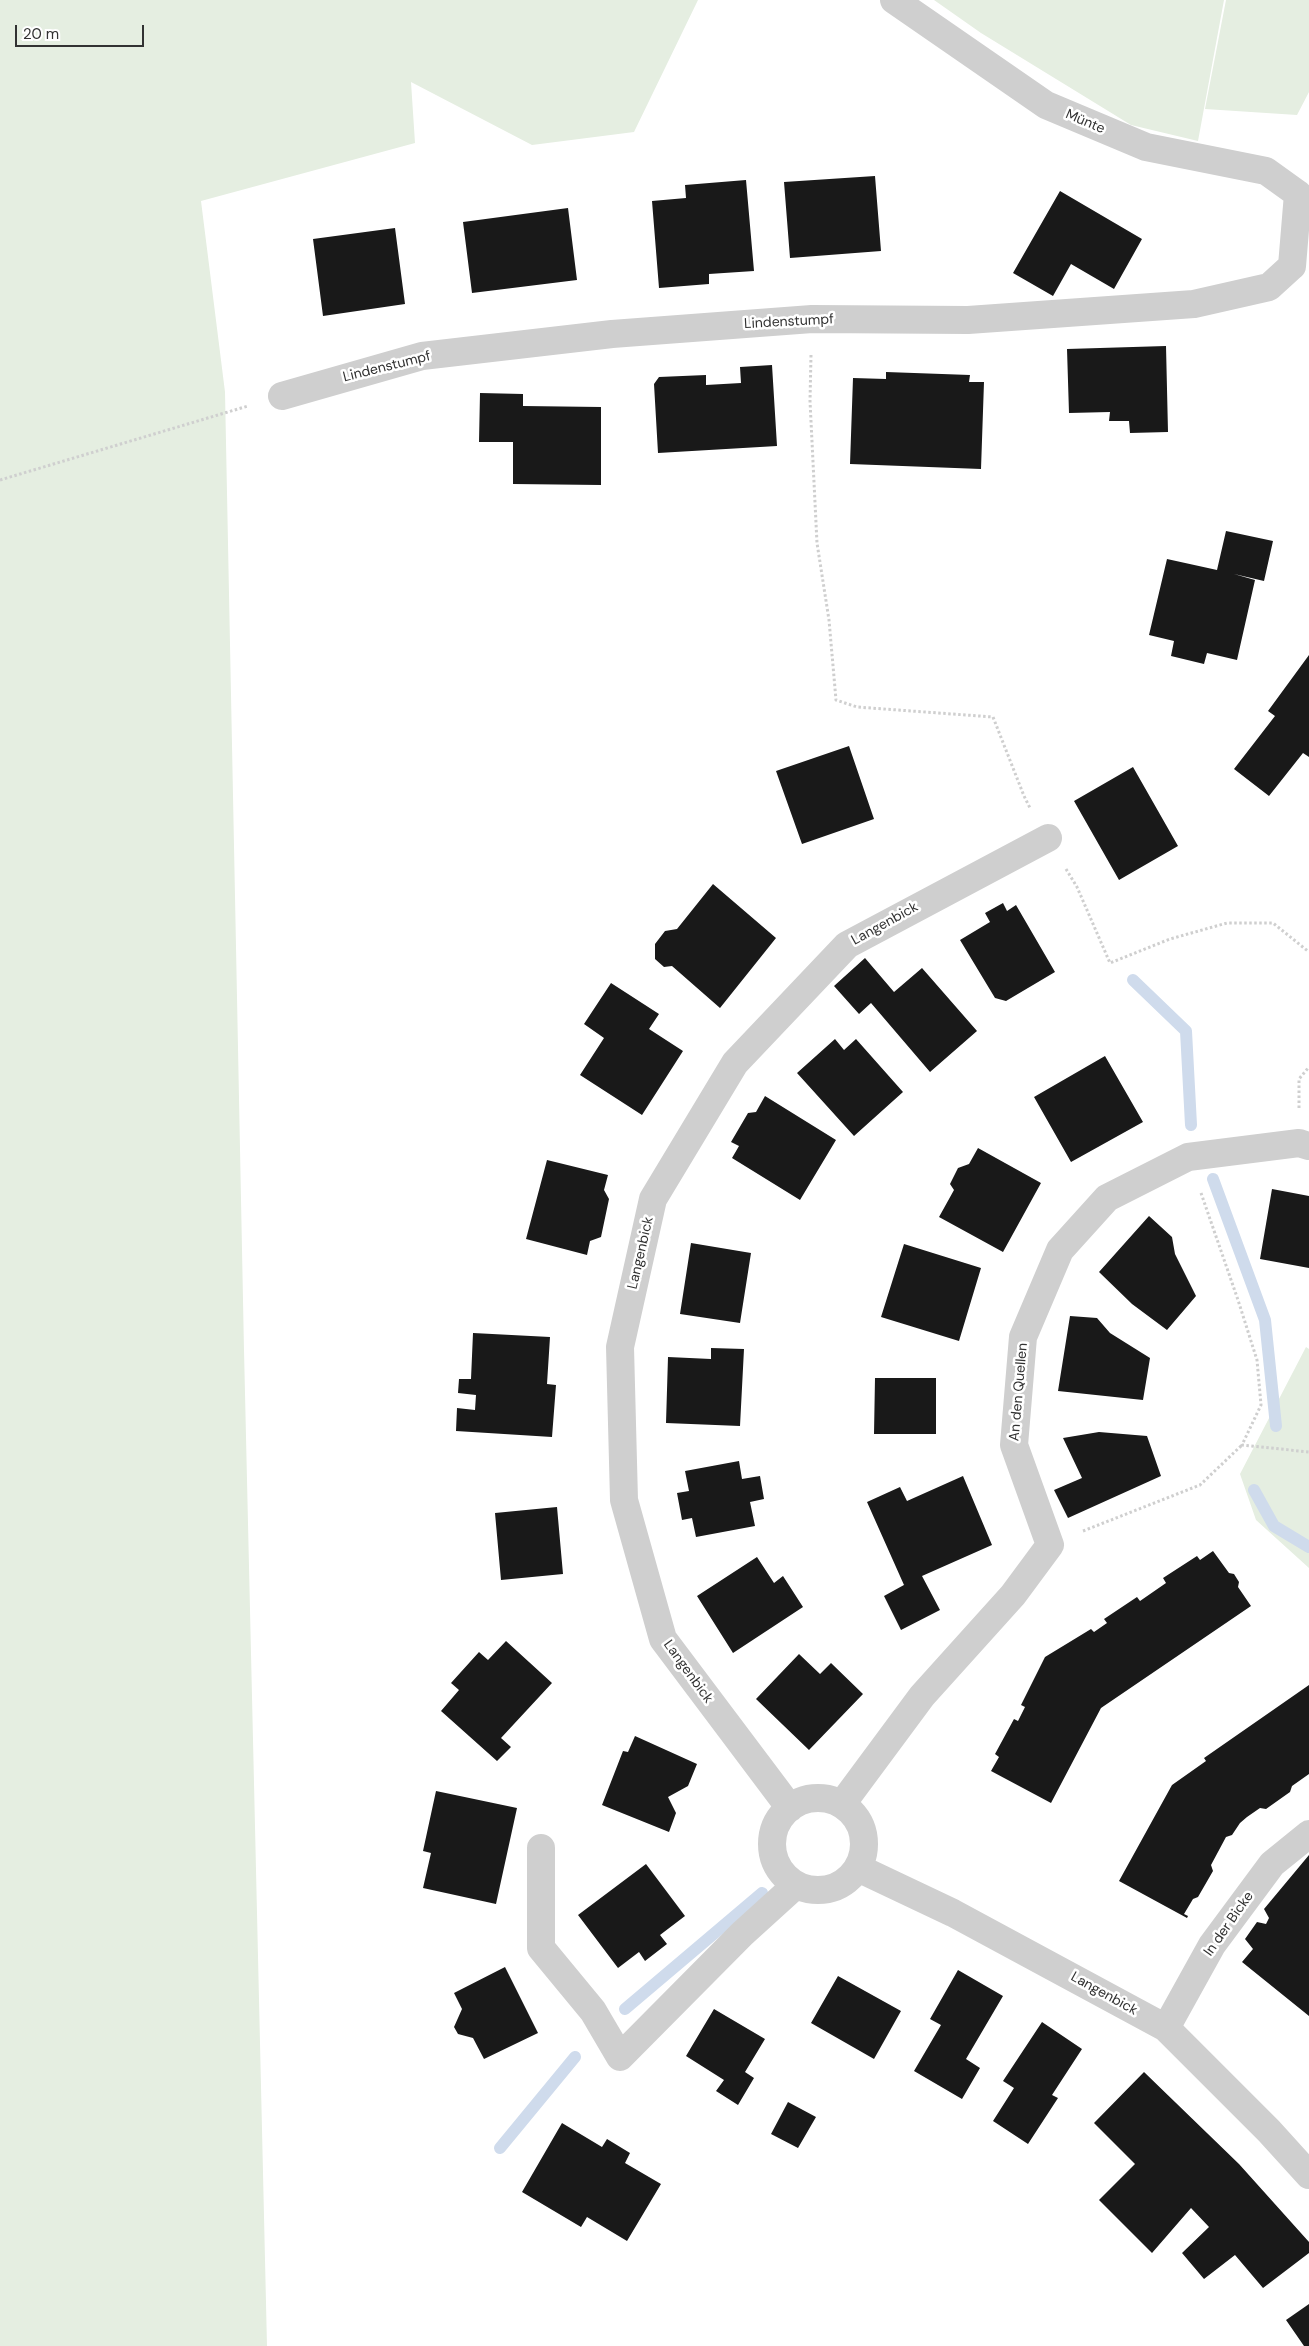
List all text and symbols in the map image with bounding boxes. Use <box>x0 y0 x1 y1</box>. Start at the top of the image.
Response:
scale bar <box>18 15 146 47</box>
text: 20 m <box>23 24 59 44</box>
street label: Münte <box>1063 106 1107 138</box>
street label: Lindenstumpf <box>744 311 834 333</box>
street label: Lindenstumpf <box>341 348 433 386</box>
street label: Langenbick <box>849 899 921 949</box>
street label: Langenbick <box>625 1215 657 1291</box>
street label: An den Quellen <box>1006 1342 1032 1442</box>
street label: Langenbick <box>660 1637 716 1707</box>
street label: In der Bicke <box>1201 1888 1257 1960</box>
street label: Langenbick <box>1068 1969 1140 2019</box>

